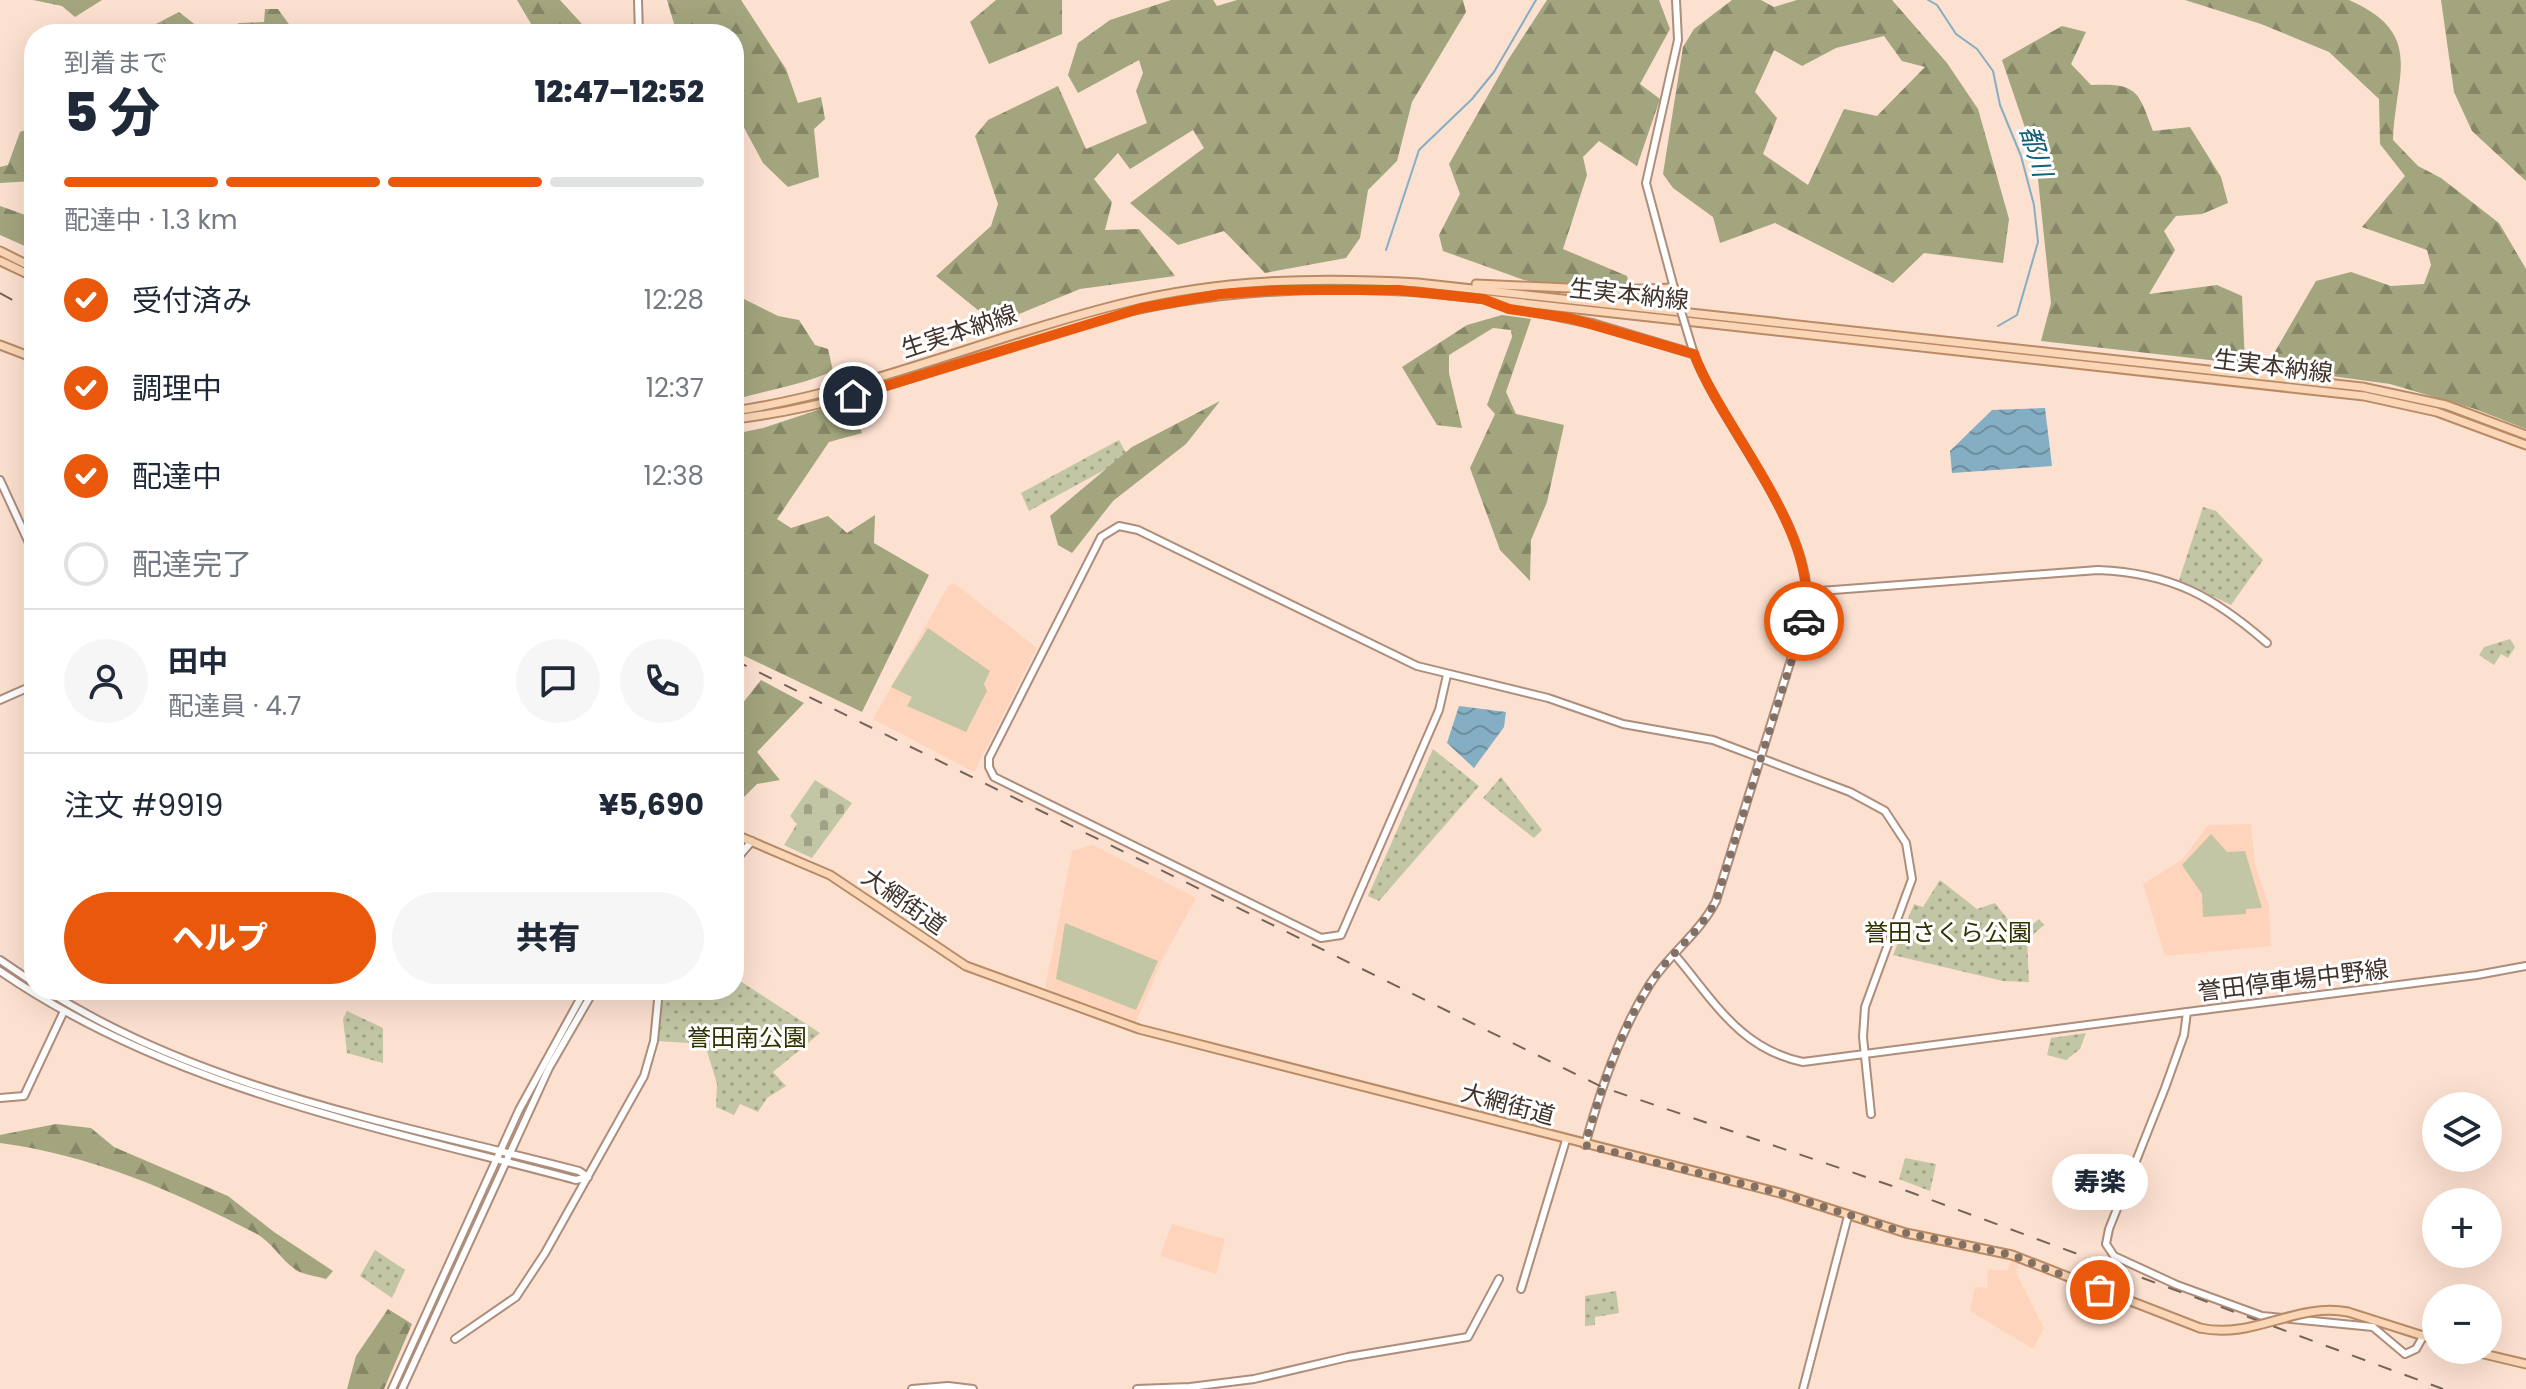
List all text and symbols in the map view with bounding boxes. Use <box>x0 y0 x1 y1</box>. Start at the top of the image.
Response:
text: 到着まで <box>64 45 168 81</box>
text: 12:47–12:52 <box>535 70 704 113</box>
text: 5 分 <box>64 76 160 149</box>
water label: 都川 <box>2011 121 2062 184</box>
text: 配達中 · 1.3 km <box>64 202 238 238</box>
street label: 生実本納線 <box>1568 271 1690 317</box>
icon: check <box>64 278 108 322</box>
text: 受付済み <box>132 279 252 322</box>
text: 12:28 <box>644 282 704 318</box>
street label: 生実本納線 <box>897 297 1021 365</box>
street label: 生実本納線 <box>2211 342 2335 390</box>
pin <box>819 362 887 430</box>
icon: check <box>64 366 108 410</box>
text: 調理中 <box>132 367 222 410</box>
text: 12:37 <box>646 370 704 406</box>
icon: home <box>831 374 875 418</box>
icon: check <box>64 454 108 498</box>
text: 配達中 <box>132 455 222 498</box>
text: 12:38 <box>643 458 704 494</box>
text: 配達完了 <box>132 543 252 586</box>
courier <box>1764 581 1844 661</box>
icon: car <box>1782 599 1826 643</box>
button: person <box>64 639 148 723</box>
button: chat <box>516 639 600 723</box>
button: phone <box>620 639 704 723</box>
text: 田中 <box>168 640 228 683</box>
text: 配達員 · 4.7 <box>168 688 301 724</box>
text: ¥5,690 <box>599 783 704 826</box>
text: 注文 #9919 <box>64 784 224 827</box>
street label: 大網街道 <box>855 860 953 942</box>
button: ヘルプ <box>64 892 376 984</box>
button: 共有 <box>392 892 704 984</box>
park label: 誉田さくら公園 <box>1864 916 2032 949</box>
street label: 誉田停車場中野線 <box>2196 952 2390 1008</box>
park label: 誉田南公園 <box>687 1021 807 1054</box>
street label: 大網街道 <box>1457 1076 1559 1132</box>
map controls <box>2422 1092 2502 1364</box>
button: layers <box>2422 1092 2502 1172</box>
callout: 寿楽 <box>2052 1154 2148 1210</box>
text: 寿楽 <box>2074 1164 2126 1200</box>
button: + <box>2422 1188 2502 1268</box>
pin <box>2066 1256 2134 1324</box>
icon: bag <box>2078 1268 2122 1312</box>
button: − <box>2422 1284 2502 1364</box>

